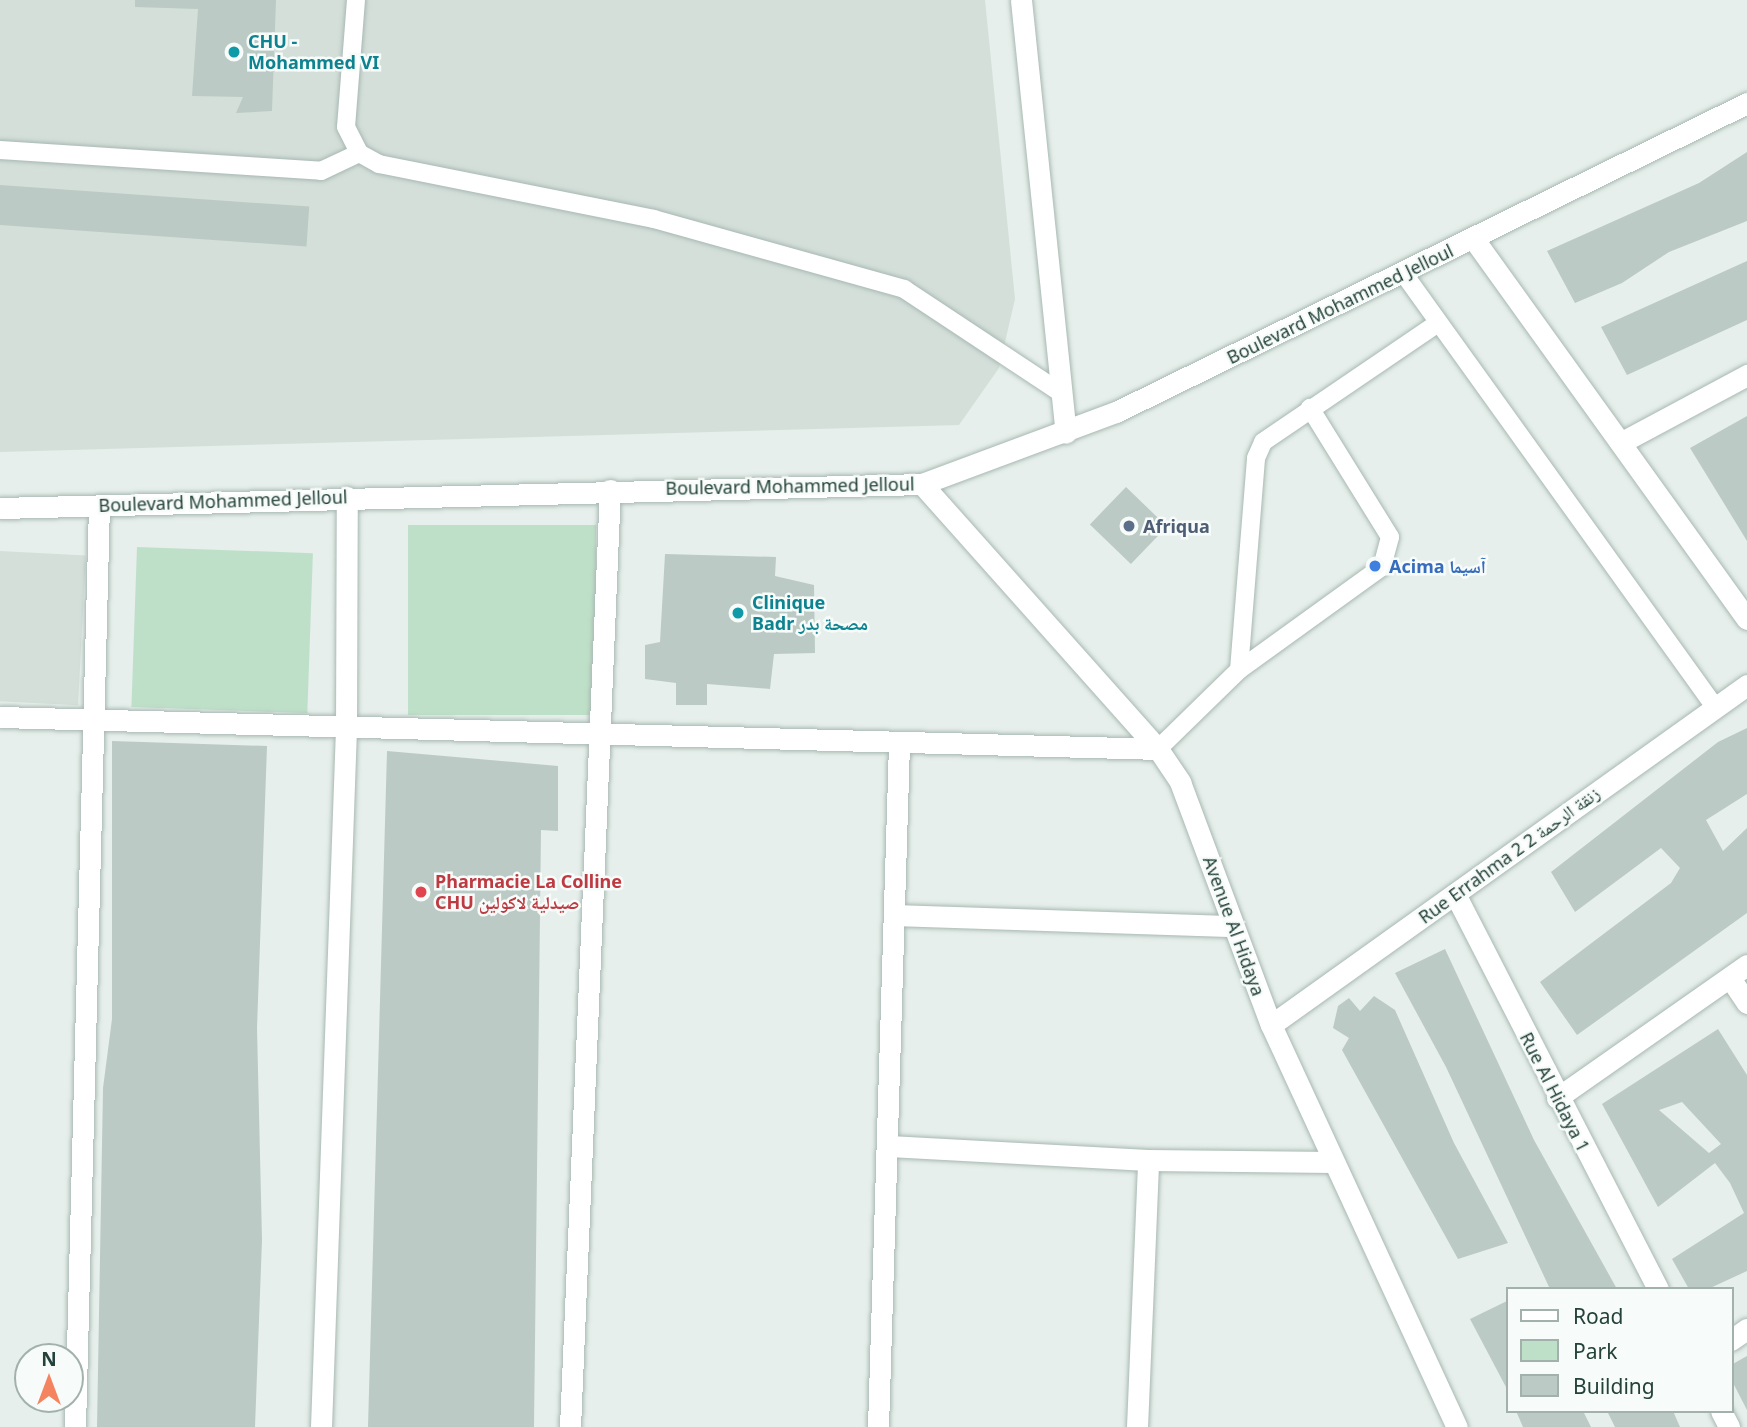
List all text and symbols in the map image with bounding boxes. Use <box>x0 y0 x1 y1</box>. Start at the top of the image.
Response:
place label: CHU - Mohammed VI <box>248 31 379 74</box>
marker: CHU - Mohammed VI <box>226 44 242 60</box>
street label: Boulevard Mohammed Jelloul <box>1223 240 1457 368</box>
street label: Boulevard Mohammed Jelloul <box>665 473 915 499</box>
street label: Boulevard Mohammed Jelloul <box>98 486 348 516</box>
place label: Afriqua <box>1143 515 1210 537</box>
marker: Afriqua <box>1121 518 1137 534</box>
place label: Acima آسيما <box>1389 555 1486 577</box>
marker: Acima آسيما <box>1367 558 1383 574</box>
place label: Clinique Badr مصحة بدر <box>752 592 868 634</box>
marker: Clinique Badr مصحة بدر <box>730 605 746 621</box>
street label: Rue Errahma 2 2 زنقة الرحمة <box>1414 782 1604 928</box>
street label: Avenue Al Hidaya <box>1199 853 1269 999</box>
place label: Pharmacie La Colline CHU صيدلية لاكولين <box>435 871 622 914</box>
marker: Pharmacie La Colline CHU صيدلية لاكولين <box>413 884 429 900</box>
street label: Rue Al Hidaya 1 <box>1516 1029 1594 1155</box>
legend <box>1506 1287 1733 1413</box>
text: Road <box>1573 1302 1623 1330</box>
text: Park <box>1573 1337 1617 1365</box>
north arrow <box>14 1343 84 1413</box>
text: N <box>41 1346 57 1372</box>
text: Building <box>1573 1372 1655 1400</box>

